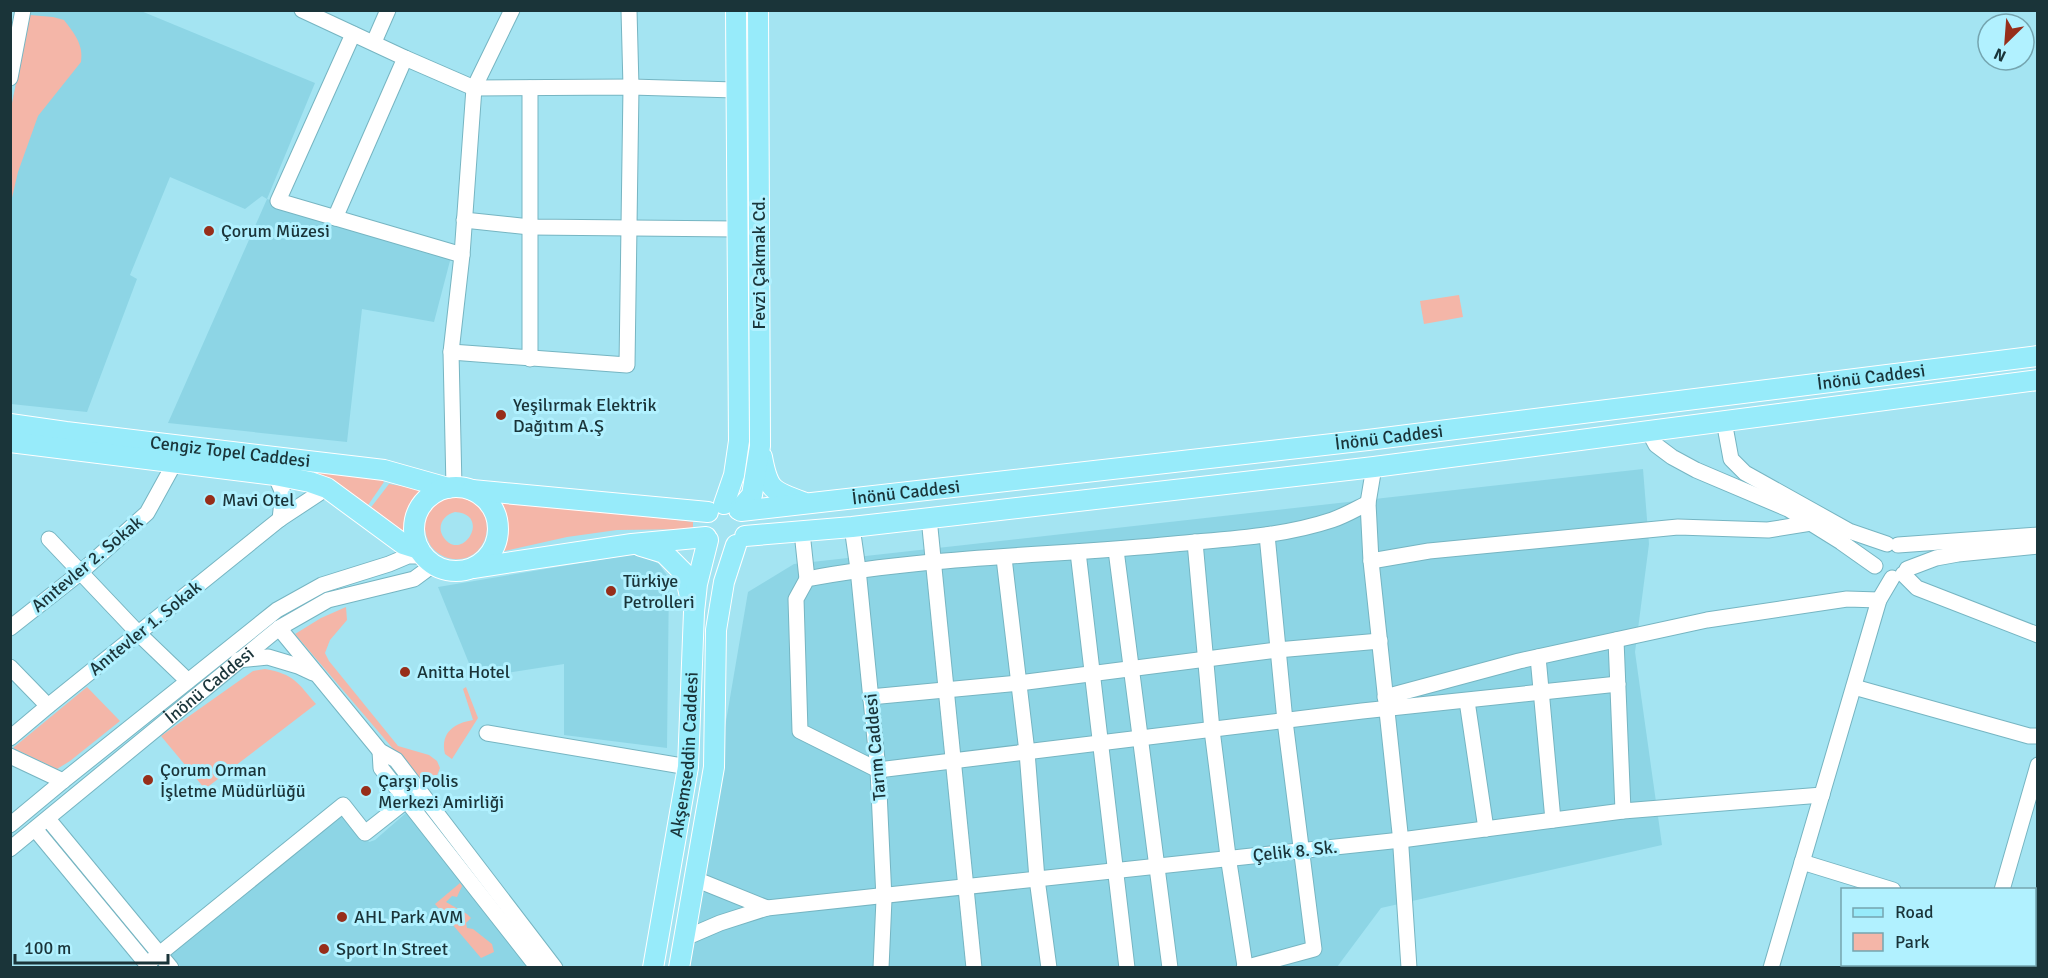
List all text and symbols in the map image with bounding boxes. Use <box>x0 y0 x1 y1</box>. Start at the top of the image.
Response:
north arrow <box>1976 12 2036 72</box>
text: N <box>1991 43 2009 66</box>
street label: Fevzi Çakmak Cd. <box>748 196 770 330</box>
place label: Çorum Müzesi <box>221 220 330 242</box>
marker: Çorum Müzesi <box>202 224 216 238</box>
street label: İnönü Caddesi <box>1816 359 1926 395</box>
place label: Yeşilırmak Elektrik Dağıtım A.Ş <box>513 394 656 437</box>
marker: Yeşilırmak Elektrik Dağıtım A.Ş <box>494 408 508 422</box>
street label: İnönü Caddesi <box>1334 420 1444 455</box>
street label: Cengiz Topel Caddesi <box>149 431 312 472</box>
street label: İnönü Caddesi <box>851 475 961 509</box>
place label: Mavi Otel <box>222 489 294 511</box>
marker: Mavi Otel <box>203 493 217 507</box>
street label: Anıtevler 2. Sokak <box>27 511 147 617</box>
place label: Türkiye Petrolleri <box>623 570 695 613</box>
street label: Anıtevler 1. Sokak <box>84 576 206 680</box>
marker: Türkiye Petrolleri <box>604 584 618 598</box>
street label: İnönü Caddesi <box>160 642 258 728</box>
place label: Anitta Hotel <box>417 661 510 683</box>
marker: Anitta Hotel <box>398 665 412 679</box>
street label: Akşemseddin Caddesi <box>665 671 703 839</box>
street label: Tarım Caddesi <box>859 693 891 801</box>
place label: Çorum Orman İşletme Müdürlüğü <box>160 759 306 802</box>
place label: Çarşı Polis Merkezi Amirliği <box>378 770 504 813</box>
marker: Çorum Orman İşletme Müdürlüğü <box>141 773 155 787</box>
marker: Çarşı Polis Merkezi Amirliği <box>359 784 373 798</box>
street label: Çelik 8. Sk. <box>1252 836 1338 866</box>
legend <box>1841 888 2036 966</box>
text: Road <box>1895 901 1934 923</box>
place label: AHL Park AVM <box>354 906 463 928</box>
marker: AHL Park AVM <box>335 910 349 924</box>
scale bar <box>15 927 168 965</box>
text: Park <box>1895 931 1930 953</box>
text: 100 m <box>24 937 71 959</box>
place label: Sport In Street <box>336 938 448 960</box>
marker: Sport In Street <box>317 942 331 956</box>

